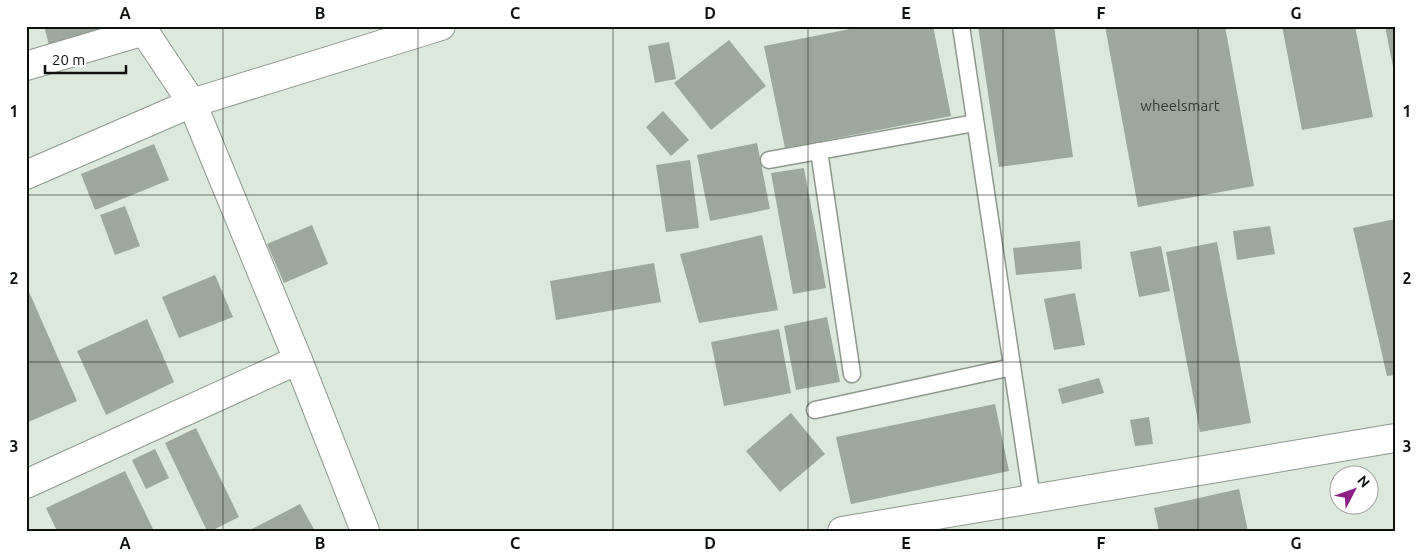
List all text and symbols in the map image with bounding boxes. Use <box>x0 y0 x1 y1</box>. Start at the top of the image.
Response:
text: A <box>119 4 131 22</box>
text: B <box>315 4 325 22</box>
text: C <box>510 4 520 22</box>
text: D <box>704 4 716 22</box>
text: E <box>901 4 911 22</box>
text: F <box>1097 4 1106 22</box>
text: G <box>1290 4 1302 22</box>
scale bar <box>45 42 126 74</box>
text: 20 m <box>52 51 85 68</box>
house number: wheelsmart <box>1140 97 1220 114</box>
text: 1 <box>9 102 19 120</box>
text: 1 <box>1402 102 1412 120</box>
text: 2 <box>9 269 19 287</box>
text: 2 <box>1402 269 1412 287</box>
text: 3 <box>9 437 19 455</box>
text: 3 <box>1402 437 1412 455</box>
north arrow <box>1328 464 1378 514</box>
text: N <box>1354 472 1373 491</box>
text: A <box>119 534 131 552</box>
text: B <box>315 534 325 552</box>
text: C <box>510 534 520 552</box>
text: D <box>704 534 716 552</box>
text: E <box>901 534 911 552</box>
text: F <box>1097 534 1106 552</box>
text: G <box>1290 534 1302 552</box>

